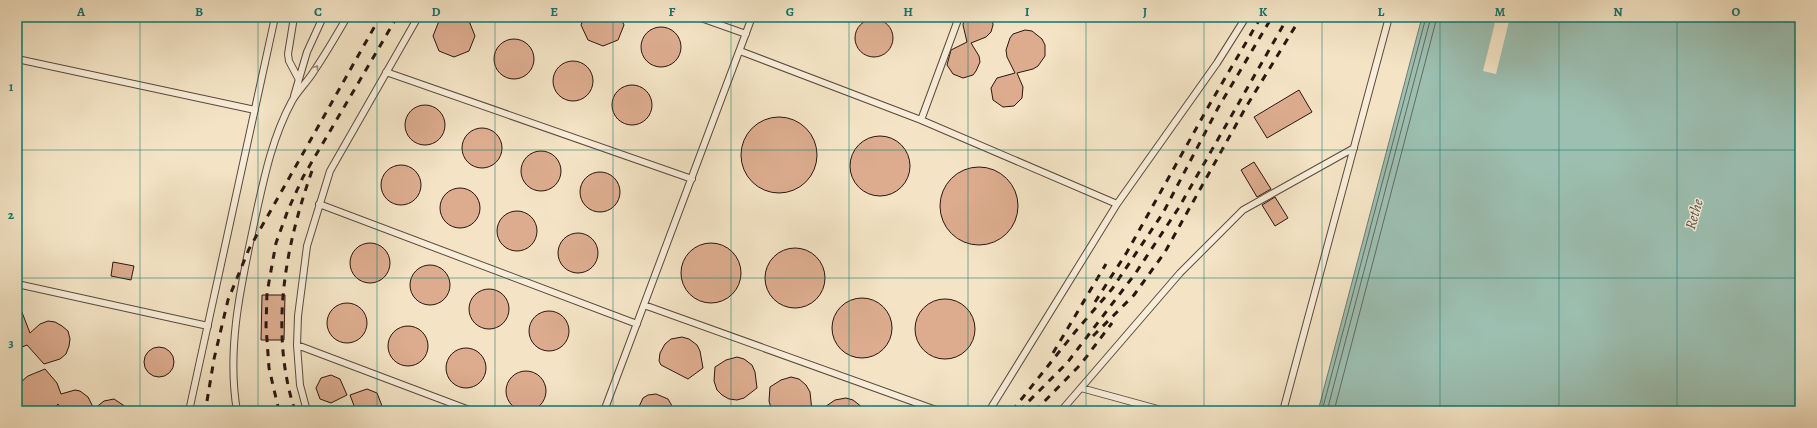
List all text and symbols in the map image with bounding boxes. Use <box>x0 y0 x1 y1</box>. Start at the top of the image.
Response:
text: A <box>76 3 86 20</box>
text: B <box>195 3 203 20</box>
text: C <box>314 3 322 20</box>
text: D <box>431 3 441 20</box>
text: E <box>550 3 558 20</box>
text: F <box>669 3 676 20</box>
text: G <box>786 3 794 20</box>
text: H <box>903 3 913 20</box>
text: I <box>1025 3 1030 20</box>
text: J <box>1143 3 1147 20</box>
text: K <box>1259 3 1268 20</box>
text: L <box>1378 3 1385 20</box>
text: M <box>1495 3 1506 20</box>
text: N <box>1613 3 1623 20</box>
text: O <box>1732 3 1741 20</box>
one-way arrow <box>311 66 318 73</box>
text: 1 <box>9 78 14 95</box>
water label: Rethe <box>1680 196 1708 232</box>
text: 2 <box>8 206 15 223</box>
text: 3 <box>8 334 14 351</box>

